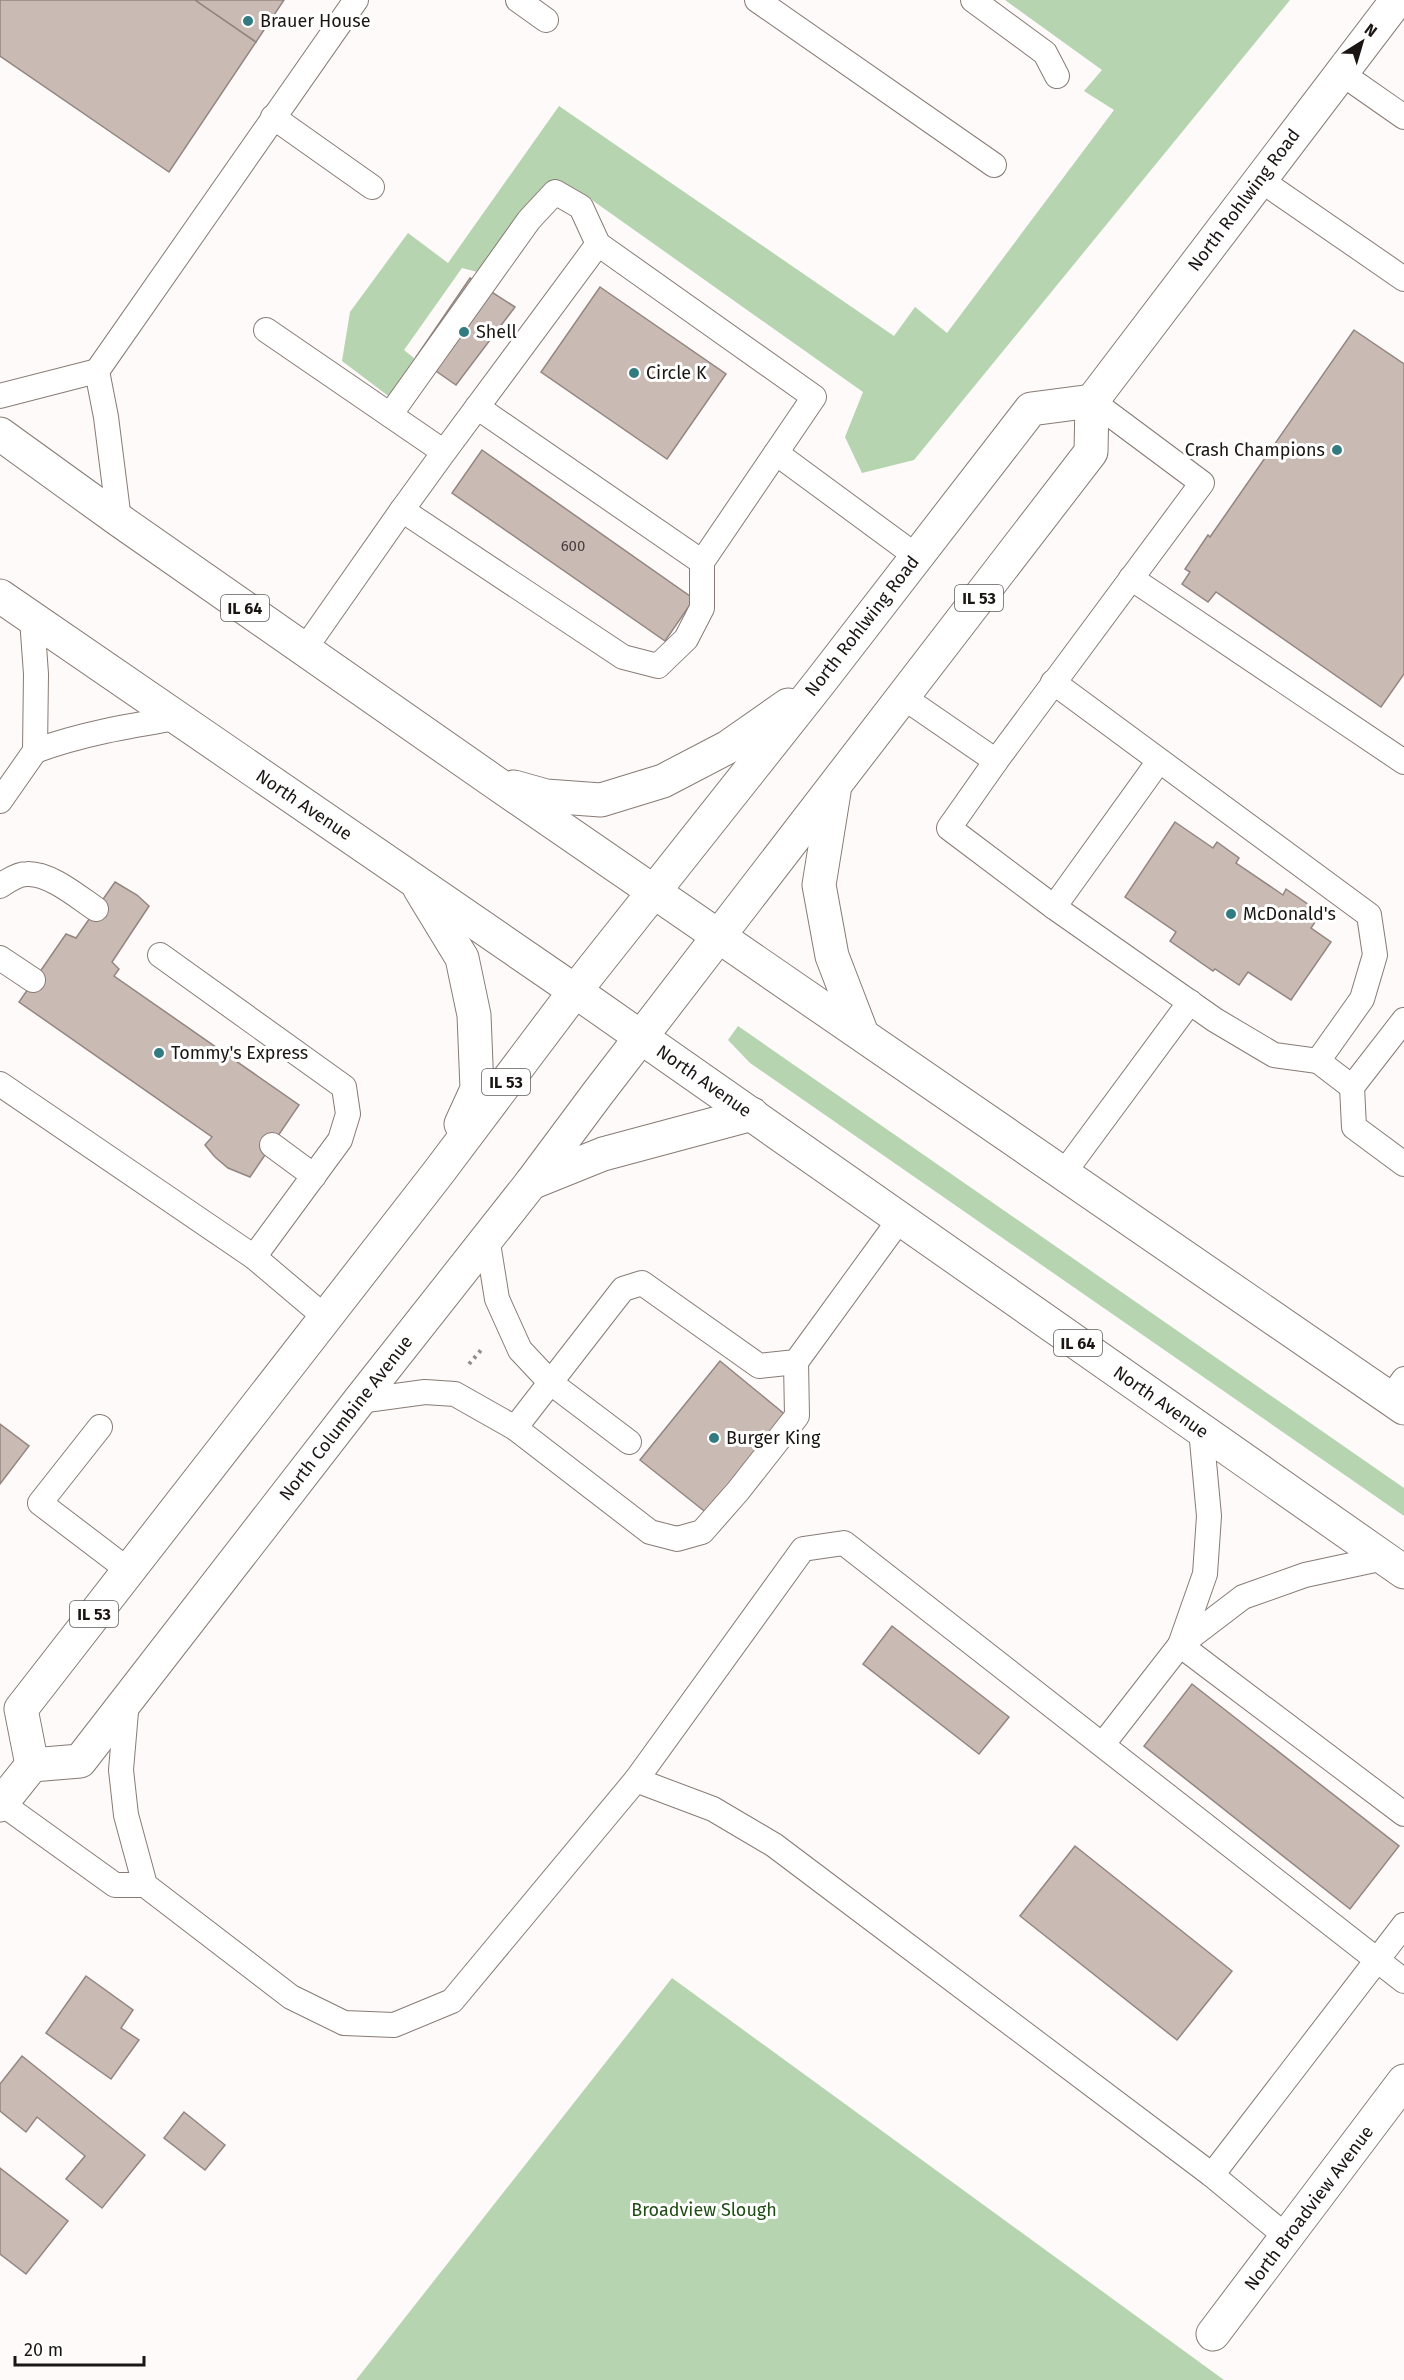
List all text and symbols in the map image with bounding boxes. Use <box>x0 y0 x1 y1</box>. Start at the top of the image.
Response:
place label: Brauer House <box>260 10 371 32</box>
north arrow <box>1332 12 1392 72</box>
marker: Brauer House <box>241 14 255 28</box>
text: N <box>1361 20 1381 41</box>
street label: North Rohlwing Road <box>1183 124 1305 276</box>
place label: Shell <box>476 321 517 343</box>
marker: Shell <box>457 325 471 339</box>
place label: Circle K <box>646 362 707 384</box>
marker: Circle K <box>627 366 641 380</box>
place label: Crash Champions <box>1185 439 1325 461</box>
marker: Crash Champions <box>1330 443 1344 457</box>
house number: 600 <box>561 537 585 555</box>
street label: North Rohlwing Road <box>800 551 924 701</box>
road number: IL 53 <box>955 585 1003 611</box>
road number: IL 64 <box>221 595 269 621</box>
street label: North Avenue <box>252 765 356 845</box>
place label: McDonald's <box>1243 903 1336 925</box>
marker: McDonald's <box>1224 907 1238 921</box>
street label: North Avenue <box>652 1040 756 1122</box>
place label: Tommy's Express <box>171 1042 308 1064</box>
marker: Tommy's Express <box>152 1046 166 1060</box>
road number: IL 53 <box>482 1069 530 1095</box>
road number: IL 64 <box>1054 1330 1102 1356</box>
street label: North Columbine Avenue <box>275 1331 417 1505</box>
street label: North Avenue <box>1109 1361 1213 1443</box>
place label: Burger King <box>726 1427 821 1449</box>
marker: Burger King <box>707 1431 721 1445</box>
road number: IL 53 <box>70 1601 118 1627</box>
street label: North Broadview Avenue <box>1240 2121 1378 2295</box>
park label: Broadview Slough <box>631 2199 777 2221</box>
scale bar <box>15 2329 144 2367</box>
text: 20 m <box>24 2339 63 2361</box>

